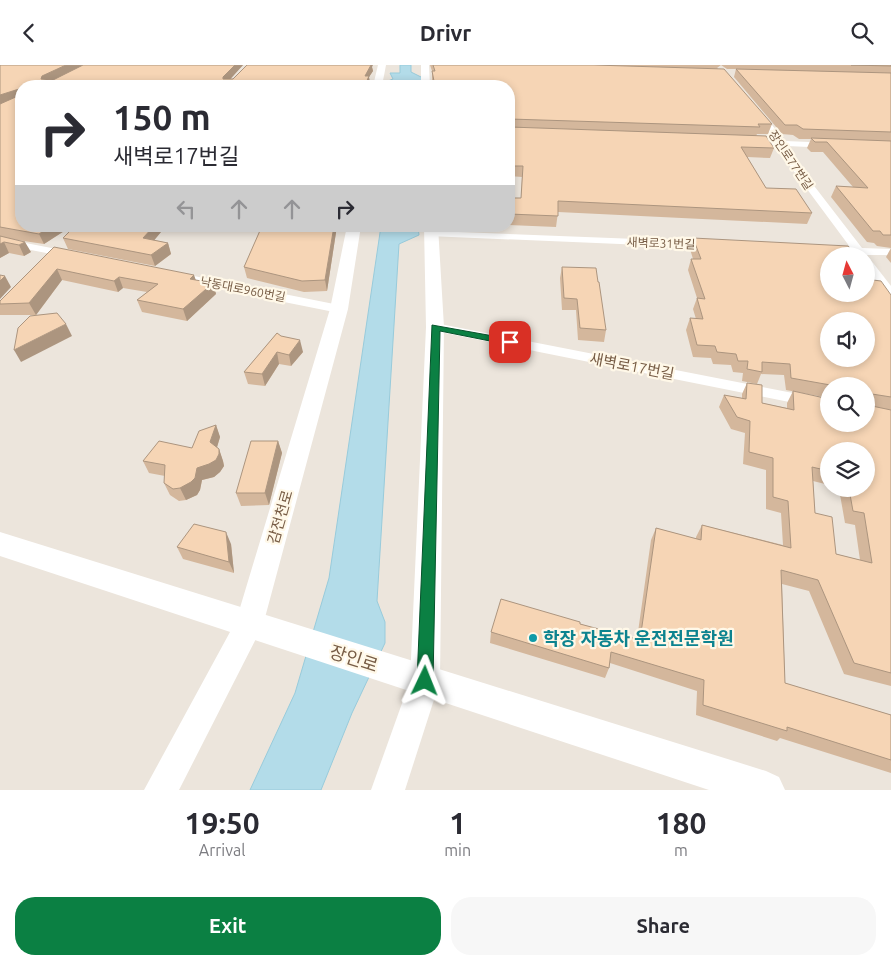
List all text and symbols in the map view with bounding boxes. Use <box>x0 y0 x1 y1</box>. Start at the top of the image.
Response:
icon: back <box>15 19 43 47</box>
icon: search <box>848 19 876 47</box>
text: Drivr <box>420 20 471 45</box>
text: 150 m <box>113 97 211 137</box>
icon: right <box>30 100 95 165</box>
street label: 장인로77번길 <box>766 128 816 192</box>
text: 새벽로17번길 <box>113 143 239 168</box>
icon: left <box>172 195 200 223</box>
icon: ahead <box>225 195 253 223</box>
icon: ahead <box>278 195 306 223</box>
icon: right <box>331 195 359 223</box>
street label: 새벽로31번길 <box>626 235 696 251</box>
north arrow <box>820 247 875 303</box>
map controls <box>820 247 875 497</box>
street label: 낙동대로960번길 <box>199 274 287 304</box>
button: sound <box>820 312 875 367</box>
pin <box>489 321 531 363</box>
icon: arrive <box>496 328 524 356</box>
street label: 새벽로17번길 <box>588 349 676 383</box>
button: search <box>820 377 875 432</box>
button: layers <box>820 442 875 497</box>
street label: 감전천로 <box>264 488 296 546</box>
place label: 학장 자동차 운전전문학원 <box>543 628 734 648</box>
marker: 학장 자동차 운전전문학원 <box>527 632 539 644</box>
street label: 장인로 <box>327 641 381 675</box>
position arrow <box>398 654 450 706</box>
text: 19:50 <box>185 806 260 840</box>
text: 1 <box>449 806 466 840</box>
text: 180 <box>656 806 706 840</box>
text: Arrival <box>199 841 245 859</box>
text: min <box>444 841 471 859</box>
text: m <box>674 841 688 859</box>
button: Exit <box>15 897 441 955</box>
button: Share <box>451 897 876 955</box>

